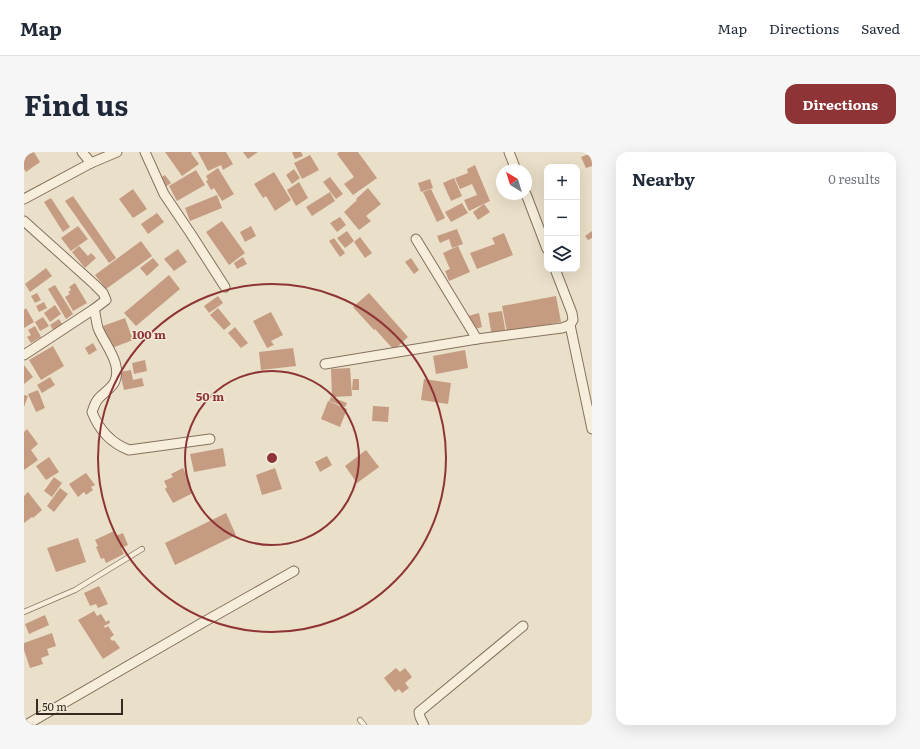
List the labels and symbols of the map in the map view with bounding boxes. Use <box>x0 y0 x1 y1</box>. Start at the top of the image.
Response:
north arrow <box>496 164 532 200</box>
text: 100 m <box>132 325 166 343</box>
text: 50 m <box>196 387 224 405</box>
centre of rings <box>265 451 279 465</box>
scale bar <box>36 697 123 716</box>

